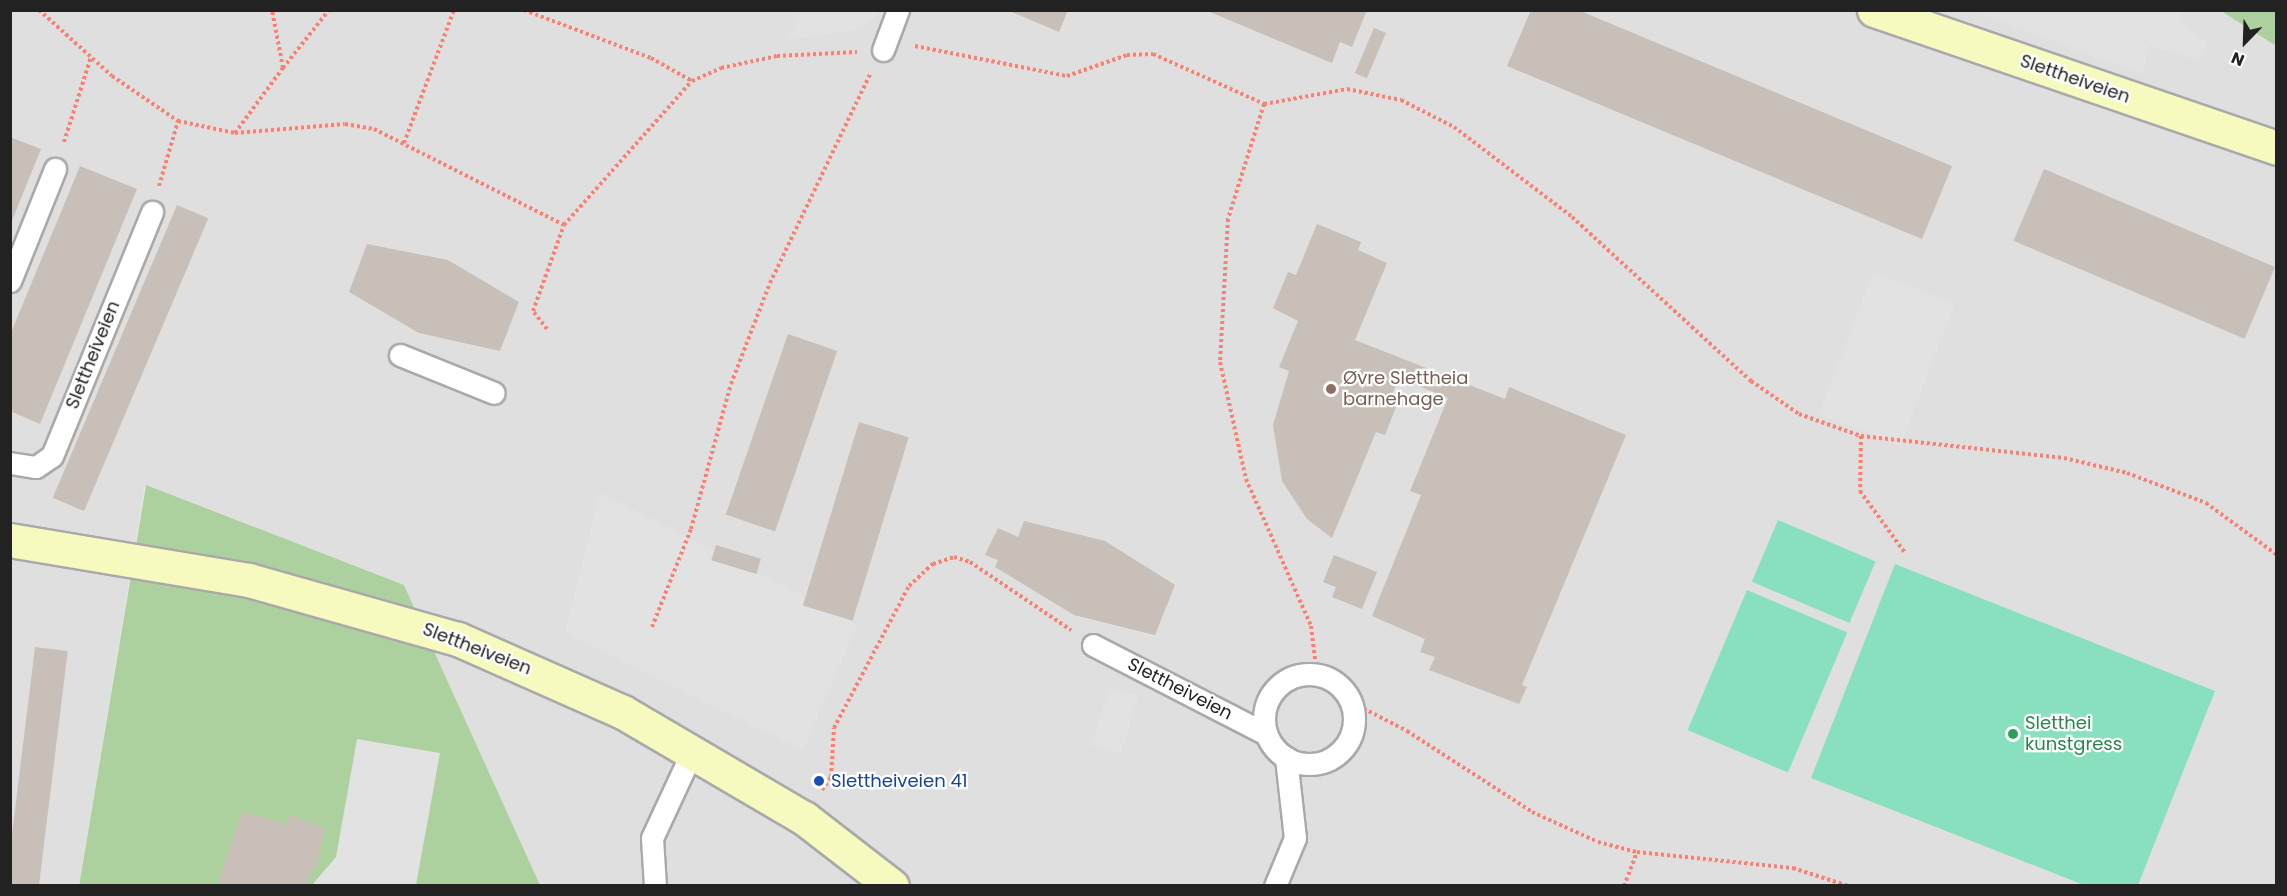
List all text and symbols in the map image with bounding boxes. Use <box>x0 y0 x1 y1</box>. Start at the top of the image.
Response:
north arrow <box>2215 12 2275 72</box>
text: N <box>2228 46 2248 72</box>
street label: Slettheiveien <box>2017 50 2133 108</box>
street label: Slettheiveien <box>61 298 125 412</box>
place label: Øvre Slettheia barnehage <box>1343 368 1468 410</box>
marker: Øvre Slettheia barnehage <box>1324 382 1338 396</box>
street label: Slettheiveien <box>420 618 534 680</box>
street label: Slettheiveien <box>1124 653 1236 725</box>
place label: Sletthei kunstgress <box>2025 713 2122 756</box>
marker: Sletthei kunstgress <box>2006 727 2020 741</box>
place label: Slettheiveien 41 <box>831 770 968 792</box>
marker: Slettheiveien 41 <box>812 774 826 788</box>

